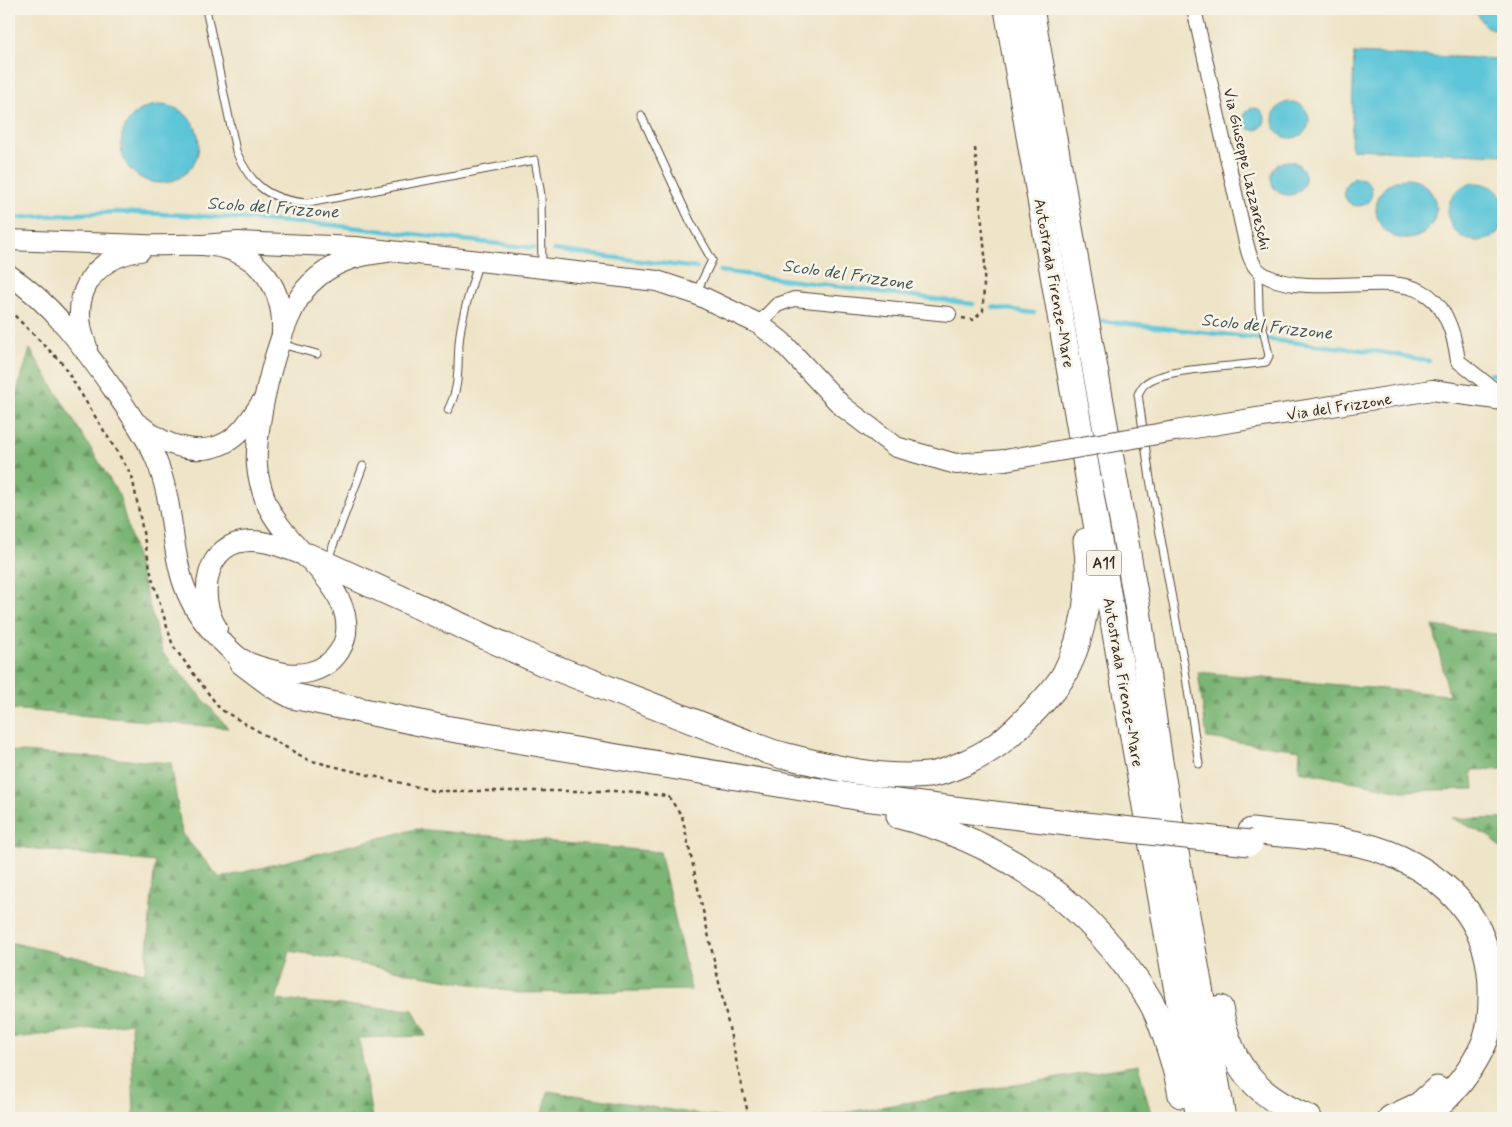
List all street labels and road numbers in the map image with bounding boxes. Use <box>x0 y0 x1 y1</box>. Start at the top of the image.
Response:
street label: Via Giuseppe Lazzareschi <box>1218 86 1276 253</box>
street label: Autostrada Firenze-Mare <box>1028 197 1079 370</box>
street label: Via del Frizzone <box>1285 389 1394 426</box>
road number: A11 <box>1086 550 1122 576</box>
street label: Autostrada Firenze-Mare <box>1097 596 1148 769</box>

